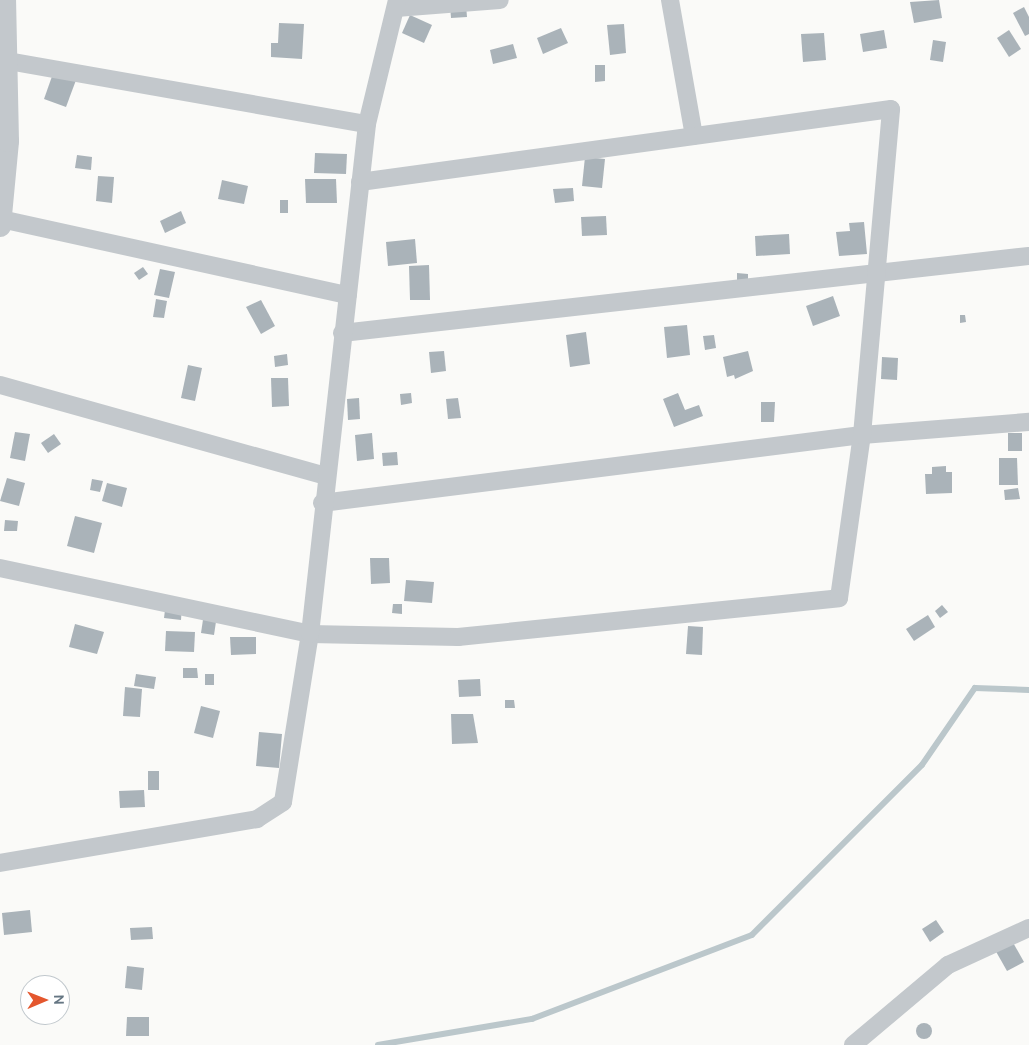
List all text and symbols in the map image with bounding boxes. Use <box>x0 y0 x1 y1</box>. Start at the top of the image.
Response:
north arrow <box>20 975 70 1025</box>
text: N <box>51 994 67 1005</box>

